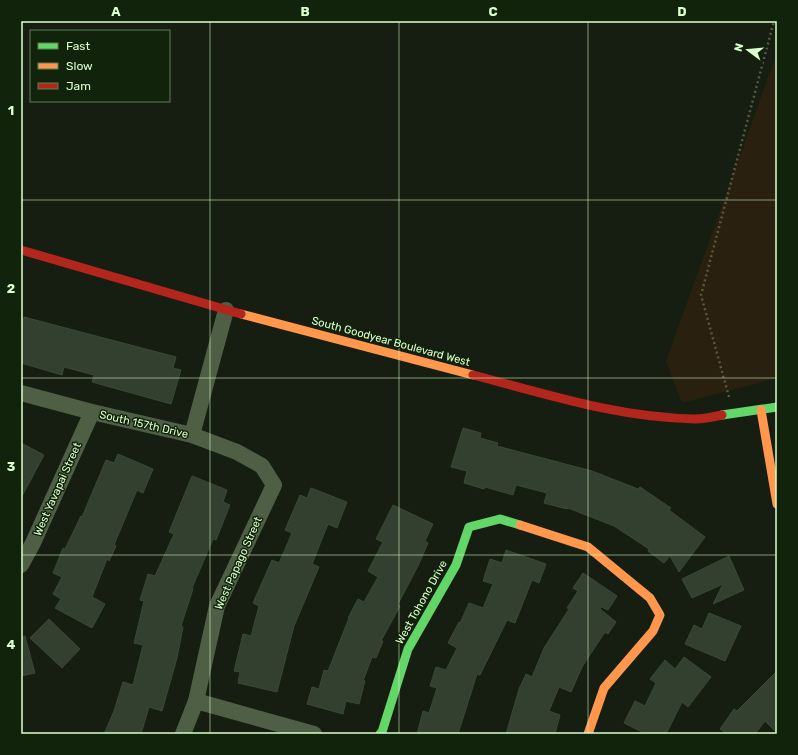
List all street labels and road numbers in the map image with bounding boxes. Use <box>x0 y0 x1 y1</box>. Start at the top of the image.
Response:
street label: South Goodyear Boulevard West <box>310 314 472 369</box>
street label: South 157th Drive <box>98 408 189 441</box>
street label: West Yavapai Street <box>31 440 84 538</box>
street label: West Papago Street <box>212 514 265 612</box>
street label: West Tohono Drive <box>393 558 450 646</box>

